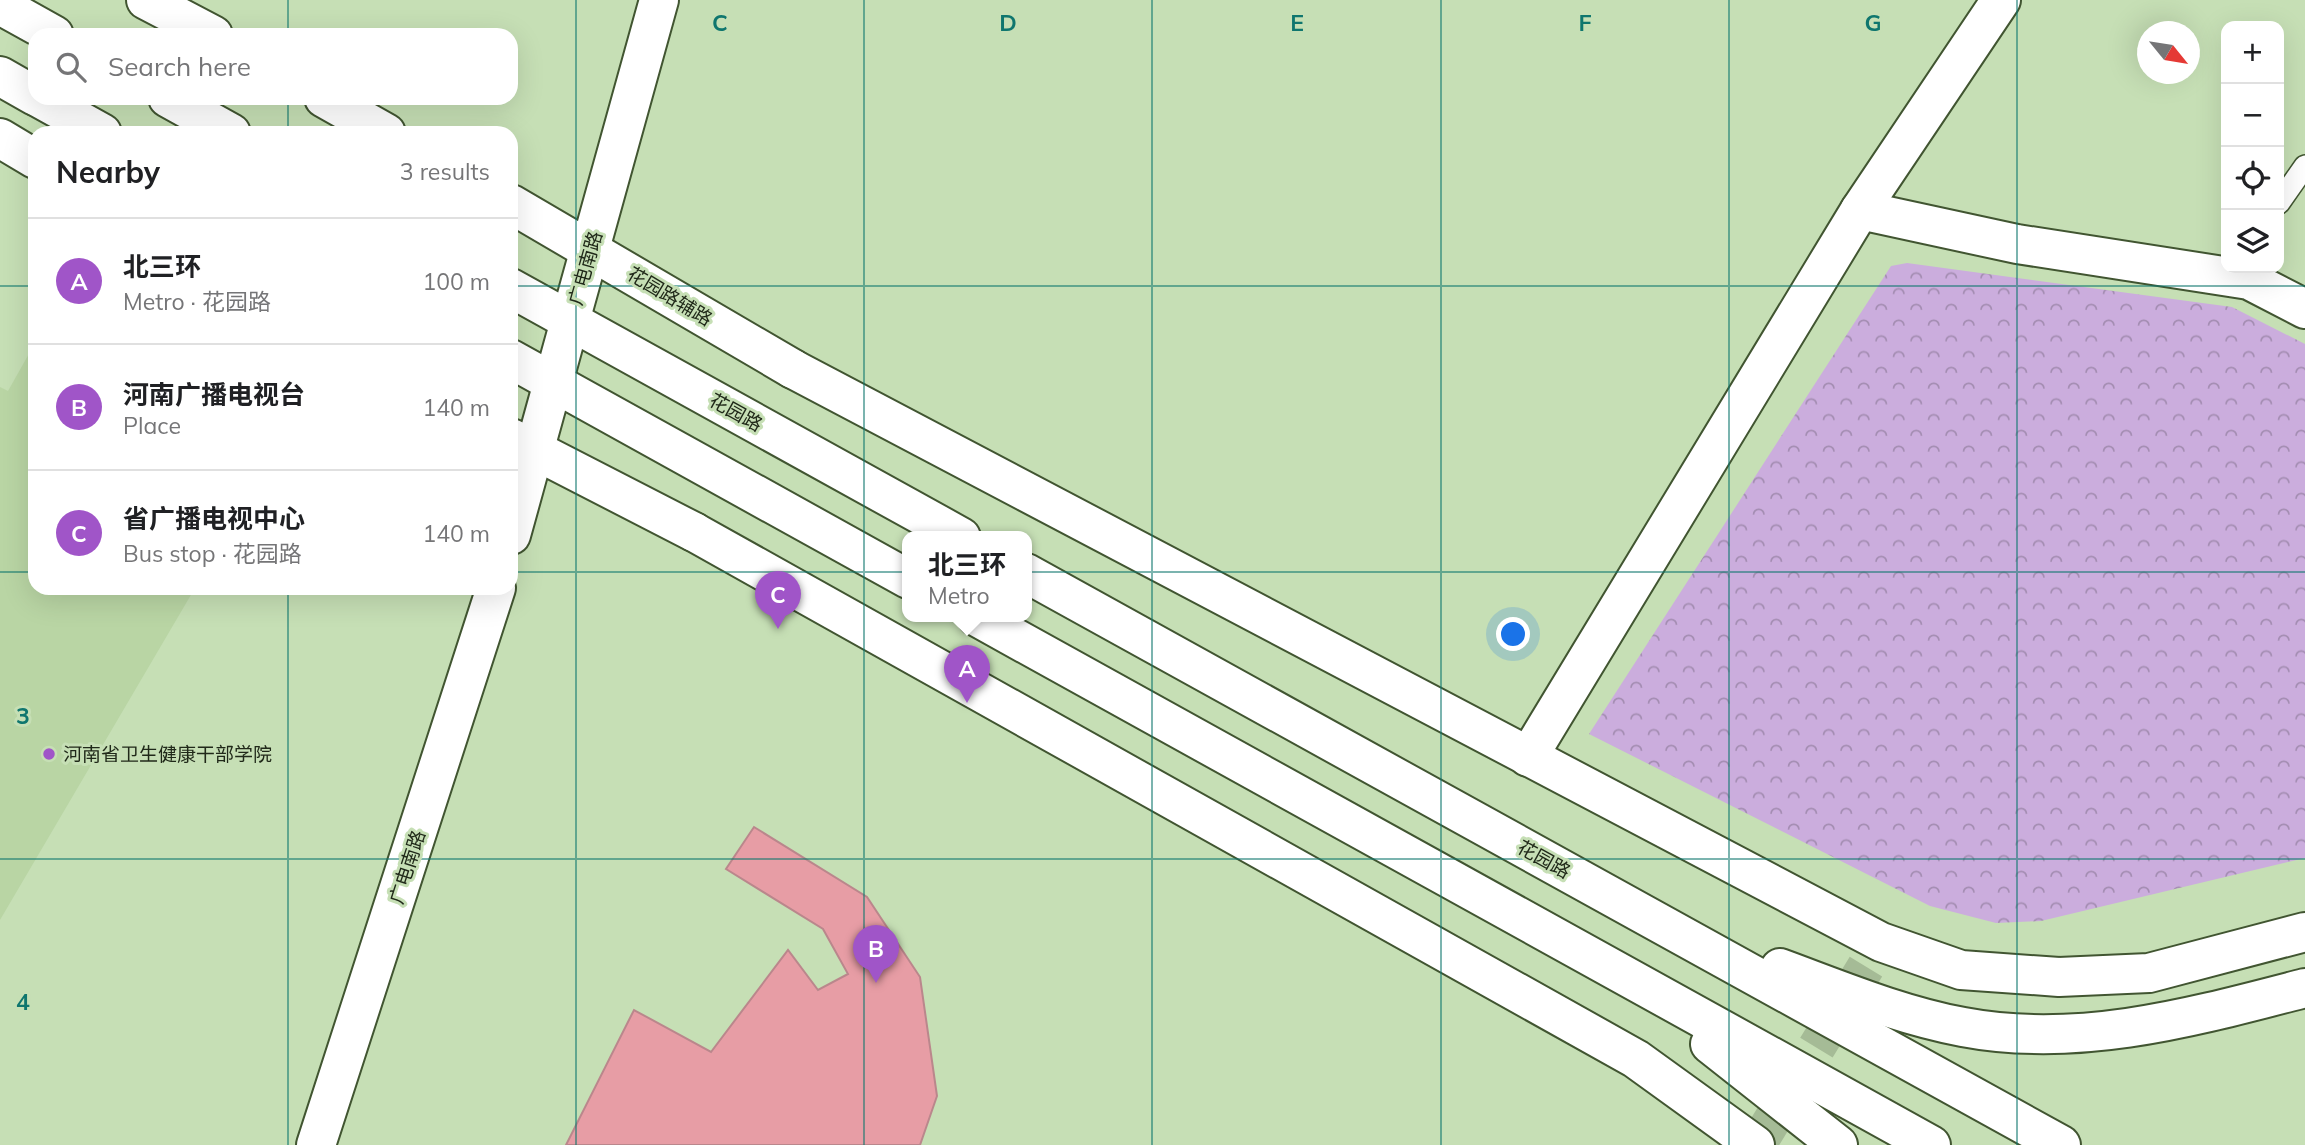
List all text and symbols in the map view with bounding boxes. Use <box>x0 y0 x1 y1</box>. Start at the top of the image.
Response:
text: C <box>712 8 728 37</box>
text: D <box>999 8 1017 37</box>
text: E <box>1290 8 1304 37</box>
text: F <box>1578 8 1592 37</box>
text: G <box>1864 8 1882 37</box>
north arrow <box>2137 21 2200 84</box>
map controls <box>2221 21 2284 273</box>
button: + <box>2221 21 2284 84</box>
search box <box>28 28 518 105</box>
icon: search <box>52 48 90 86</box>
text: Search here <box>108 50 251 83</box>
button: − <box>2221 84 2284 147</box>
button: locate <box>2221 147 2284 210</box>
text: Nearby <box>56 153 160 191</box>
text: 3 results <box>400 157 490 186</box>
button: layers <box>2221 210 2284 273</box>
street label: 广电南路 <box>563 228 607 308</box>
text: 北三环 <box>123 250 201 283</box>
street label: 花园路辅路 <box>623 261 717 331</box>
text: A <box>70 267 88 296</box>
text: 100 m <box>422 267 490 296</box>
text: Metro · 花园路 <box>123 287 271 316</box>
text: 河南广播电视台 <box>123 378 305 411</box>
street label: 花园路 <box>705 388 767 436</box>
text: B <box>71 393 87 422</box>
text: 140 m <box>422 393 490 422</box>
text: Place <box>123 411 181 440</box>
text: 省广播电视中心 <box>123 502 305 535</box>
text: C <box>71 519 87 548</box>
text: 140 m <box>422 519 490 548</box>
popup <box>902 531 1032 622</box>
text: Bus stop · 花园路 <box>123 539 302 568</box>
text: 北三环 <box>928 548 1006 581</box>
pin: C <box>755 571 801 629</box>
text: Metro <box>928 581 990 610</box>
your location <box>1496 617 1530 651</box>
pin: A <box>944 645 990 703</box>
text: 3 <box>16 701 30 730</box>
place label: 河南省卫生健康干部学院 <box>63 742 272 766</box>
marker: 河南省卫生健康干部学院 <box>41 746 57 762</box>
street label: 广电南路 <box>384 827 430 907</box>
street label: 花园路 <box>1513 835 1575 883</box>
pin: B <box>853 925 899 983</box>
text: 4 <box>16 987 30 1016</box>

